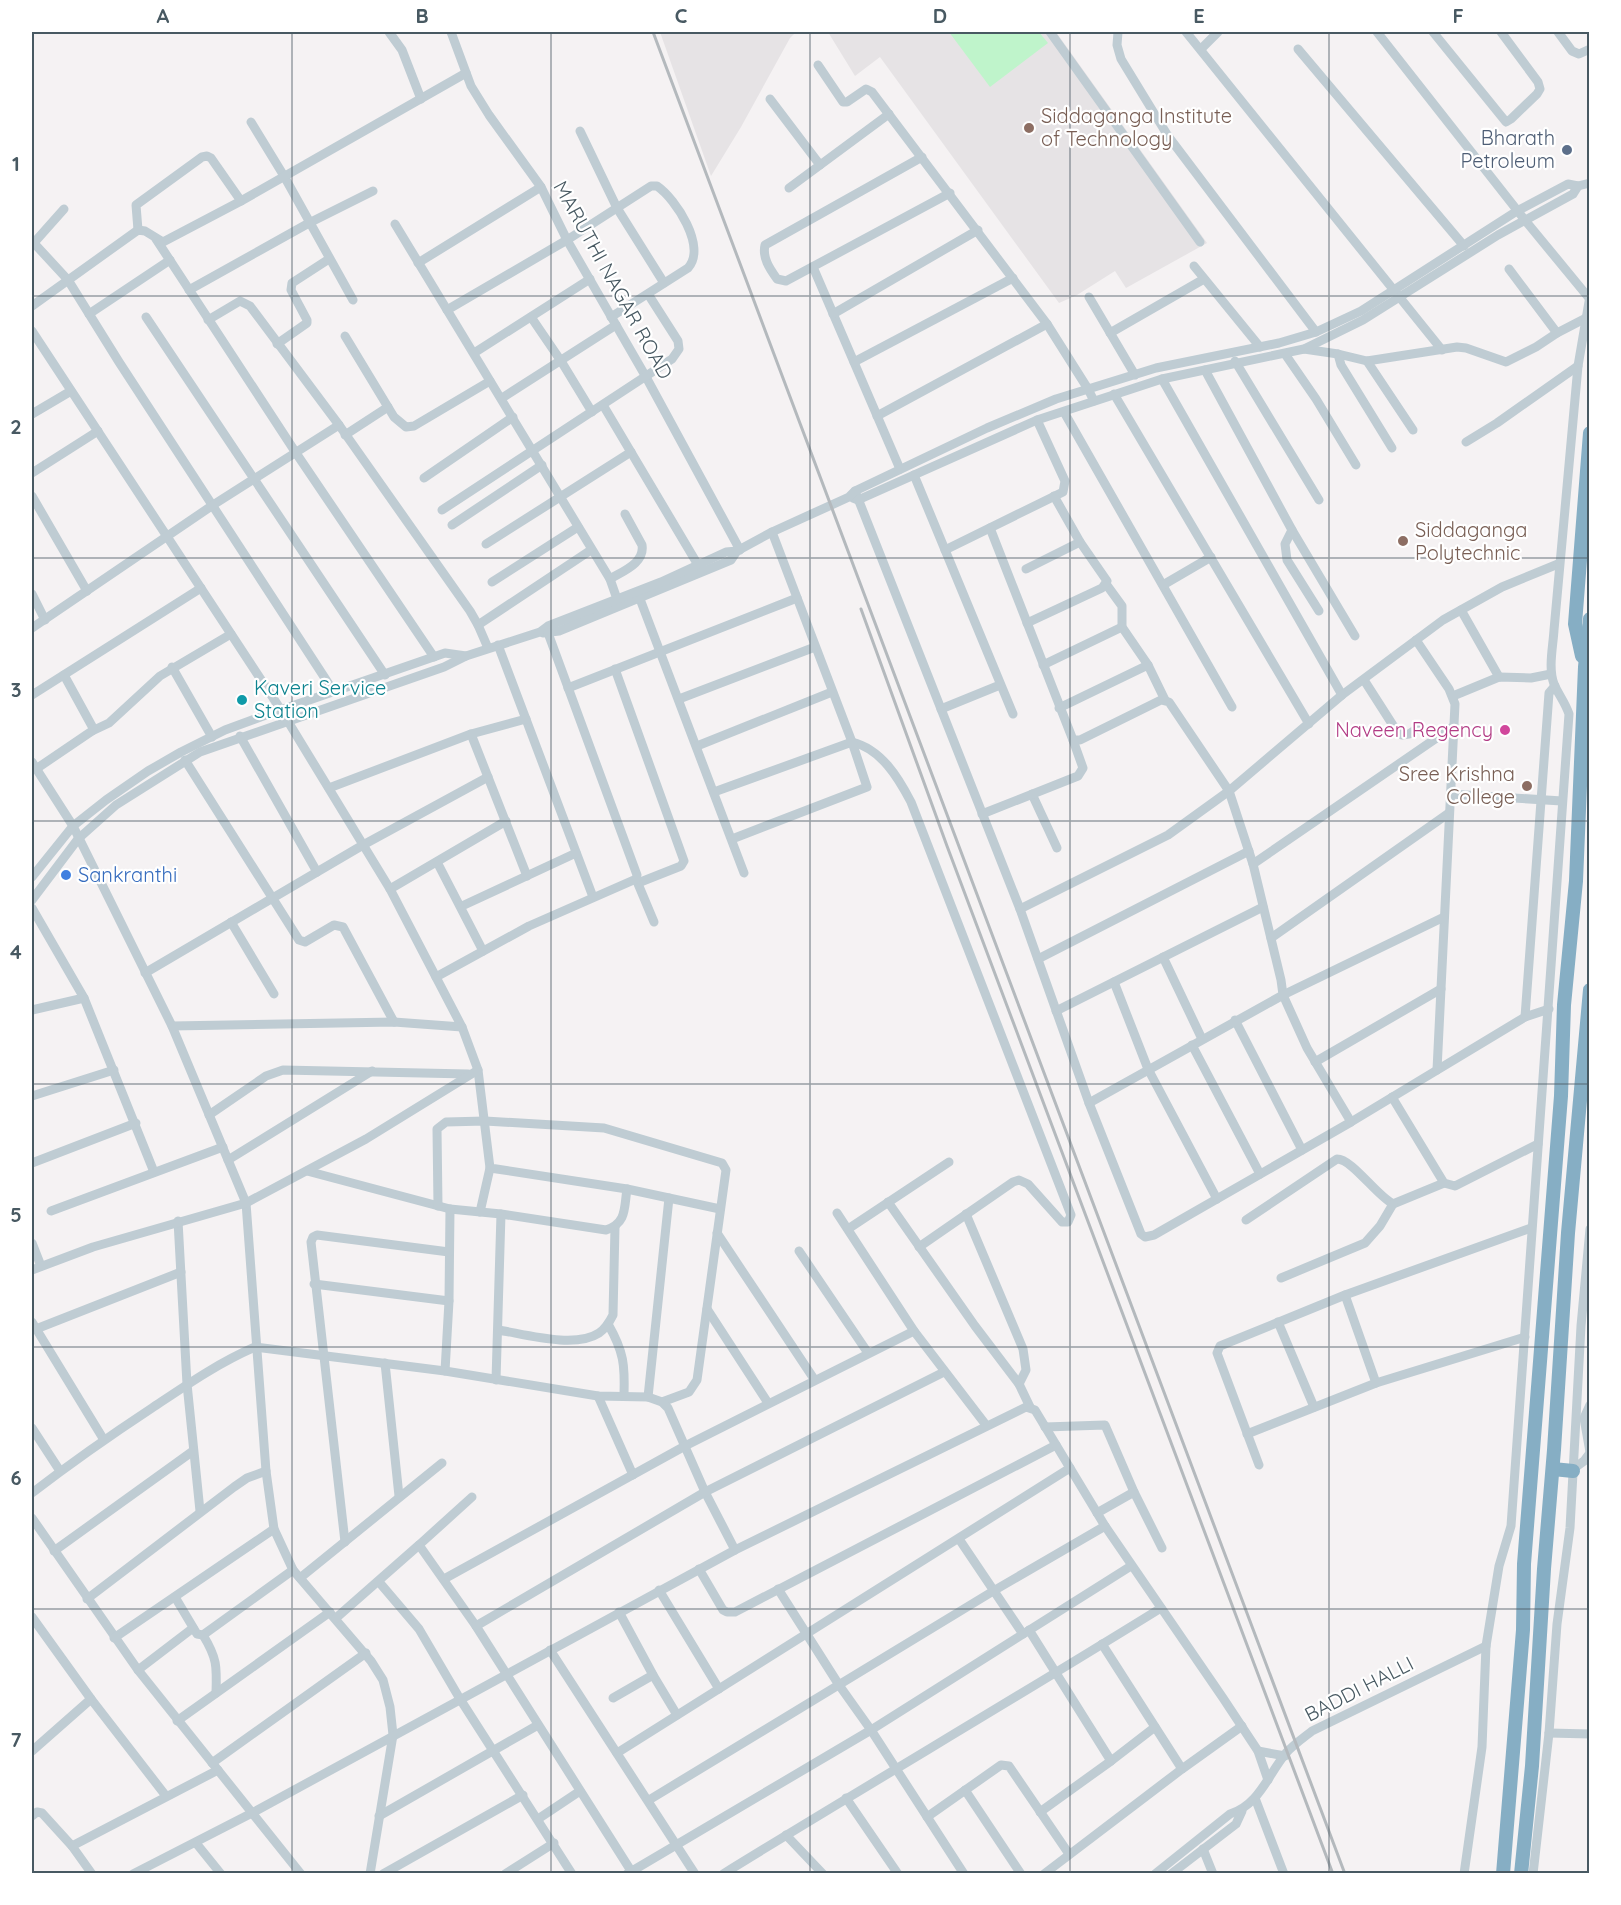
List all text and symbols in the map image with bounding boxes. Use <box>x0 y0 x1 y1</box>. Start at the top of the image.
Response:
text: A <box>157 3 170 28</box>
text: B <box>415 3 429 28</box>
text: C <box>675 3 688 28</box>
text: D <box>933 3 947 28</box>
text: E <box>1193 3 1205 28</box>
text: F <box>1452 3 1464 28</box>
place label: Siddaganga Institute of Technology <box>1041 103 1232 151</box>
marker: Siddaganga Institute of Technology <box>1022 121 1036 135</box>
place label: Bharath Petroleum <box>1461 125 1555 173</box>
marker: Bharath Petroleum <box>1560 143 1574 157</box>
text: 1 <box>12 151 20 176</box>
street label: MARUTHI NAGAR ROAD <box>548 176 678 383</box>
text: 2 <box>10 414 22 439</box>
place label: Siddaganga Polytechnic <box>1415 517 1527 565</box>
marker: Siddaganga Polytechnic <box>1396 534 1410 548</box>
place label: Kaveri Service Station <box>254 675 386 723</box>
text: 3 <box>11 677 21 702</box>
marker: Kaveri Service Station <box>235 693 249 707</box>
place label: Naveen Regency <box>1335 717 1493 742</box>
marker: Naveen Regency <box>1498 723 1512 737</box>
place label: Sree Krishna College <box>1399 761 1515 809</box>
marker: Sree Krishna College <box>1520 779 1534 793</box>
place label: Sankranthi <box>78 862 177 887</box>
marker: Sankranthi <box>59 868 73 882</box>
text: 4 <box>10 939 22 964</box>
text: 5 <box>10 1202 22 1227</box>
text: 6 <box>10 1465 22 1490</box>
street label: BADDI HALLI <box>1300 1650 1417 1727</box>
text: 7 <box>11 1727 22 1752</box>

